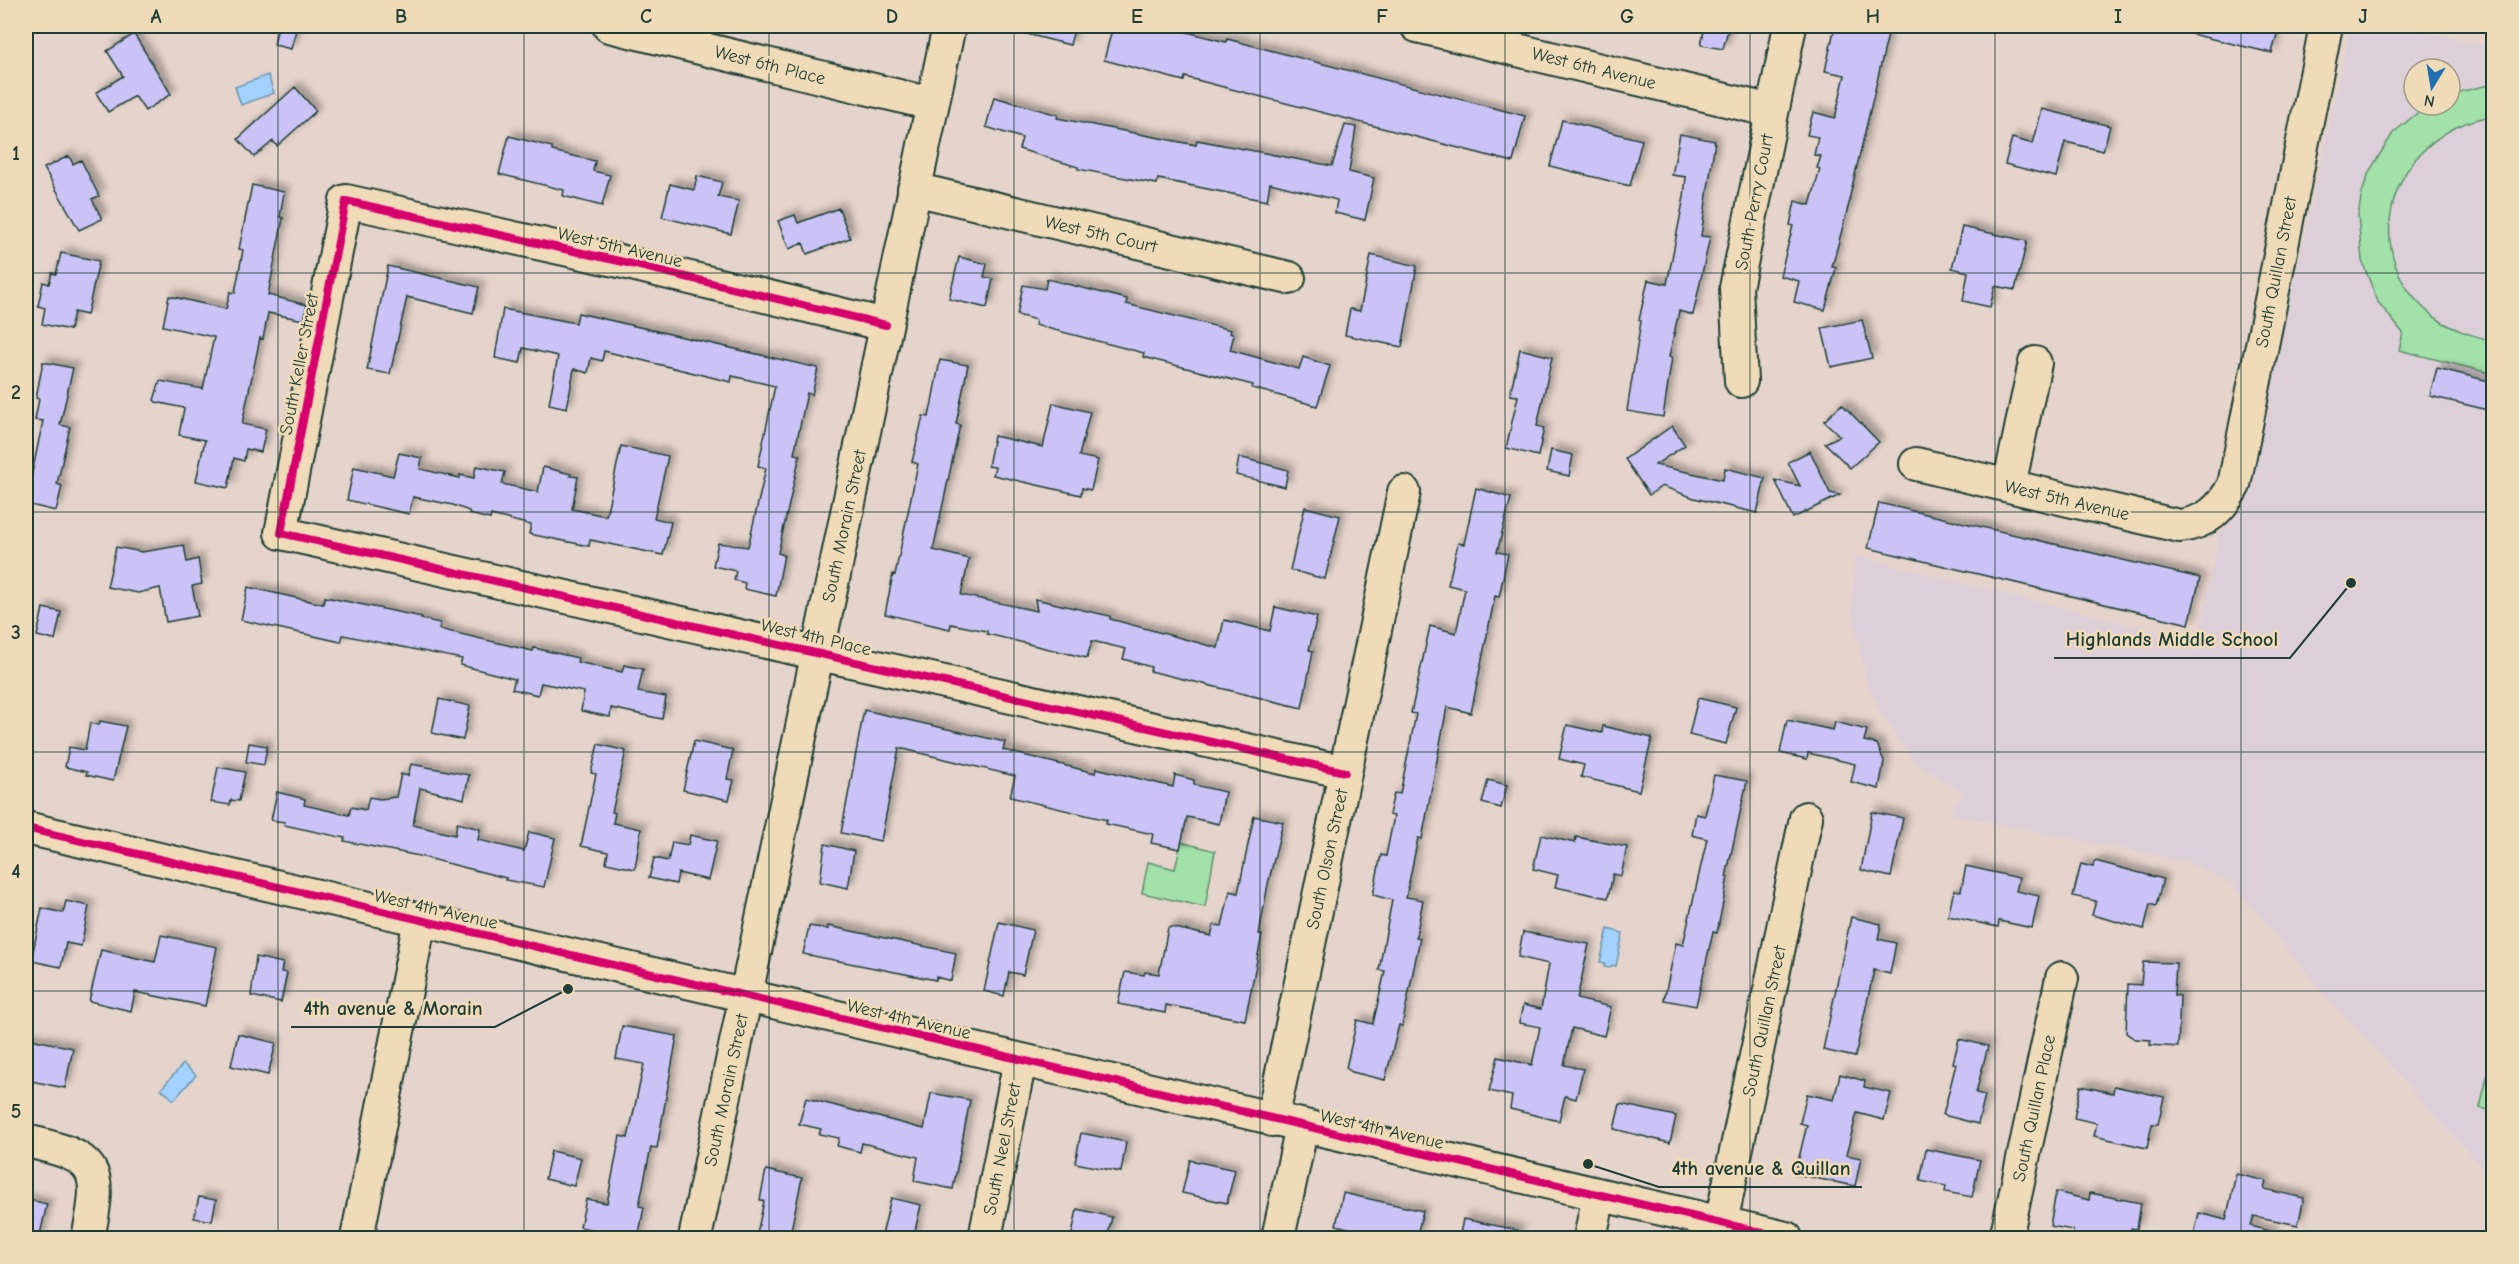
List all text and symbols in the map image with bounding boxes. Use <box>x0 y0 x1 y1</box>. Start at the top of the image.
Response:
text: A <box>150 5 162 28</box>
text: B <box>395 5 407 28</box>
text: C <box>640 5 652 28</box>
text: D <box>886 5 898 28</box>
text: E <box>1131 5 1143 28</box>
text: F <box>1376 5 1388 28</box>
text: G <box>1620 5 1634 28</box>
text: H <box>1866 5 1880 28</box>
text: I <box>2114 5 2122 28</box>
text: J <box>2358 5 2368 28</box>
street label: West 6th Place <box>712 42 828 89</box>
street label: West 6th Avenue <box>1530 43 1658 94</box>
north arrow <box>2402 57 2462 117</box>
text: N <box>2422 91 2436 111</box>
street label: South Perry Court <box>1731 131 1778 272</box>
text: 1 <box>12 142 20 165</box>
street label: South Quillan Street <box>2252 194 2302 350</box>
street label: West 5th Court <box>1043 211 1160 258</box>
street label: West 5th Avenue <box>555 223 684 272</box>
street label: South Keller Street <box>275 291 324 437</box>
text: 2 <box>11 381 21 404</box>
street label: South Morain Street <box>818 447 871 604</box>
street label: West 5th Avenue <box>2002 476 2131 525</box>
street label: West 4th Place <box>759 615 873 660</box>
callout: Highlands Middle School <box>2054 620 2290 658</box>
text: 3 <box>11 621 21 644</box>
text: Highlands Middle School <box>2066 628 2278 651</box>
street label: South Olson Street <box>1302 786 1353 931</box>
text: 4 <box>11 860 21 883</box>
street label: West 4th Avenue <box>372 885 500 934</box>
street label: South Quillan Street <box>1738 943 1791 1098</box>
callout: 4th avenue & Morain <box>291 989 495 1027</box>
street label: West 4th Avenue <box>845 995 973 1044</box>
text: 4th avenue & Morain <box>303 997 483 1020</box>
street label: South Morain Street <box>700 1011 753 1168</box>
street label: South Quillan Place <box>2009 1033 2060 1183</box>
street label: South Neel Street <box>979 1080 1026 1217</box>
text: 5 <box>11 1100 21 1123</box>
street label: West 4th Avenue <box>1318 1105 1446 1154</box>
callout: 4th avenue & Quillan <box>1659 1149 1862 1187</box>
text: 4th avenue & Quillan <box>1671 1157 1851 1180</box>

